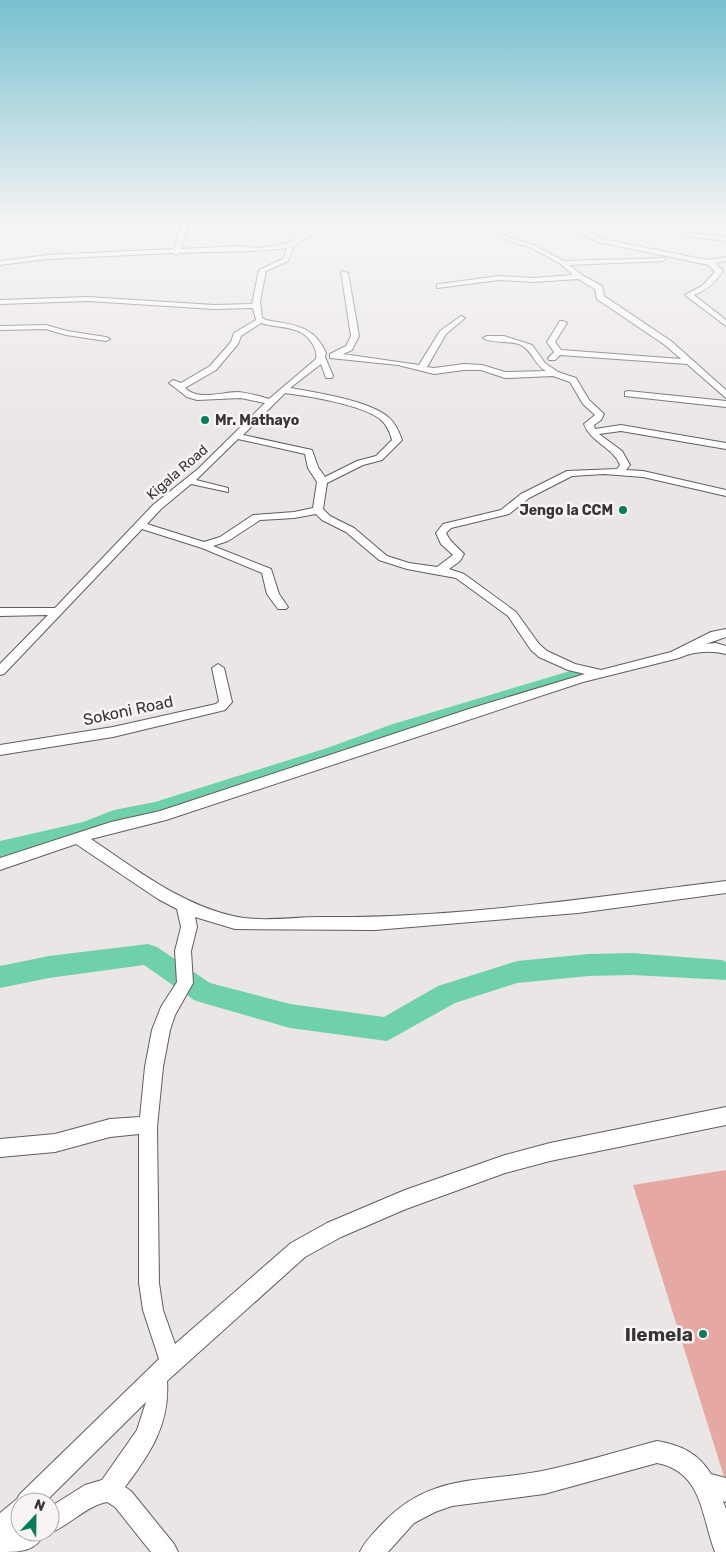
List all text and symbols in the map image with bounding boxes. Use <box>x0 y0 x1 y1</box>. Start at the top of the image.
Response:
place label: Mr. Mathayo <box>215 412 299 429</box>
marker: Mr. Mathayo <box>199 414 211 426</box>
street label: Kigala Road <box>143 441 211 504</box>
place label: Jengo la CCM <box>519 502 613 519</box>
marker: Jengo la CCM <box>617 504 629 516</box>
street label: Sokoni Road <box>81 692 175 729</box>
place label: Ilemela <box>625 1323 693 1346</box>
marker: Ilemela <box>697 1328 709 1340</box>
north arrow <box>10 1492 60 1542</box>
text: N <box>32 1496 48 1515</box>

